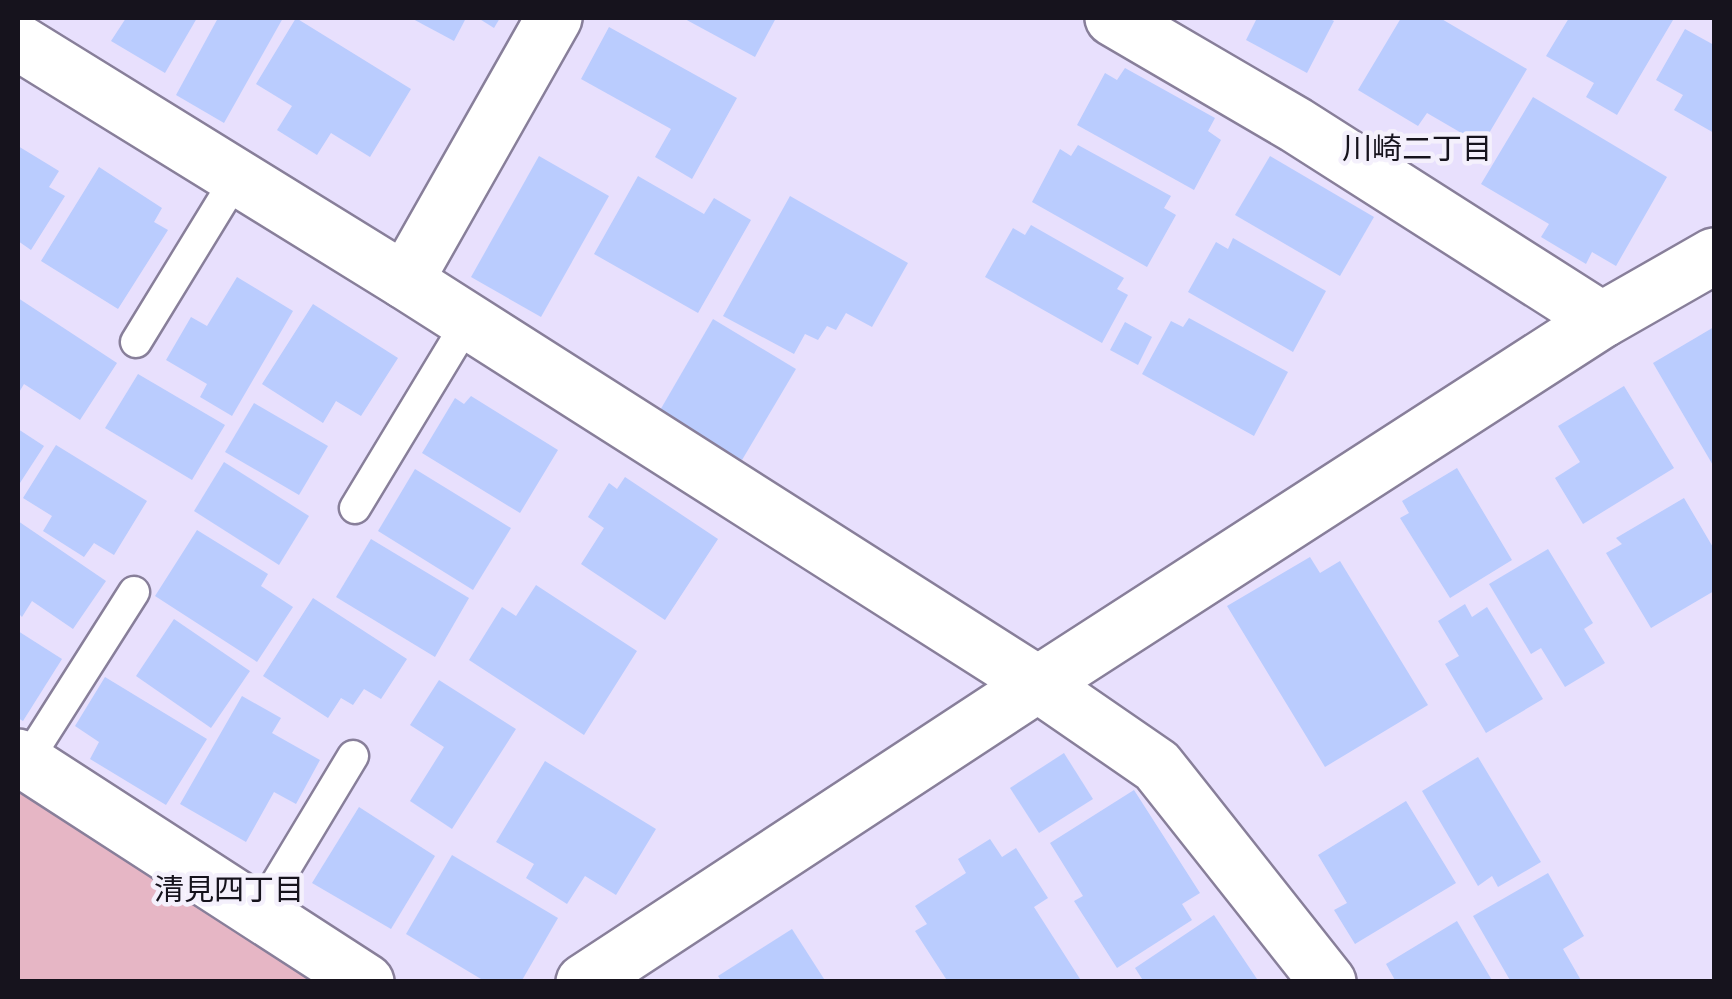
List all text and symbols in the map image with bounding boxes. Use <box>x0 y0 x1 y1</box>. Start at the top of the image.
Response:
district label: 川崎二丁目 <box>1342 131 1492 168</box>
district label: 清見四丁目 <box>154 872 304 909</box>

